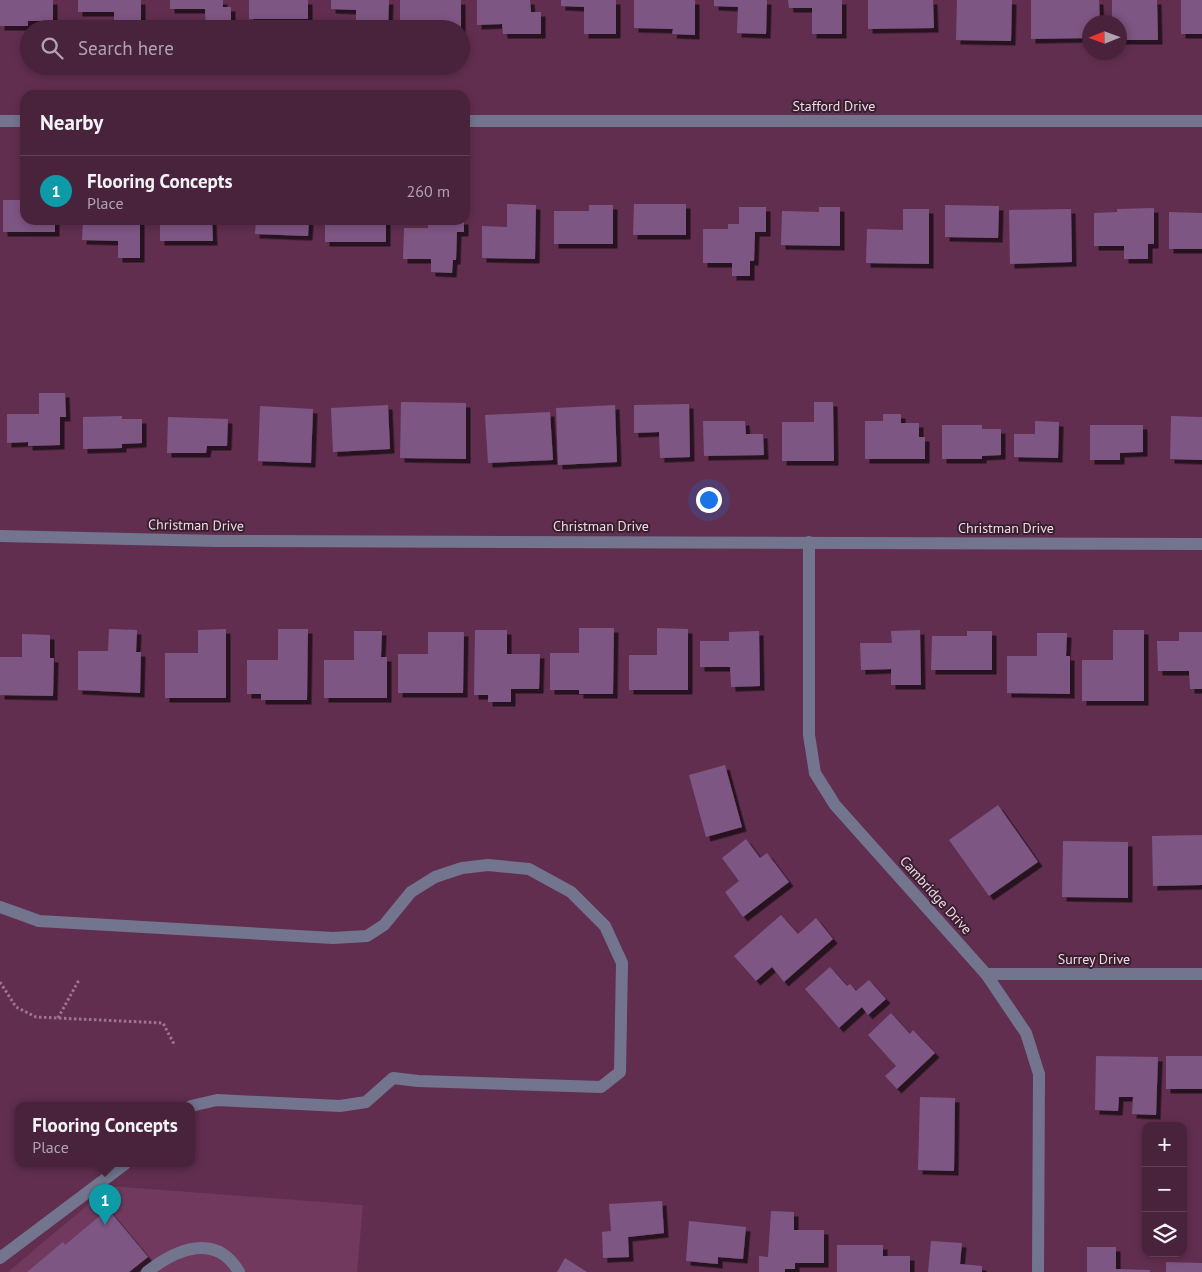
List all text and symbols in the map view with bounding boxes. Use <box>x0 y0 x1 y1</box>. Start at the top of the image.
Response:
north arrow <box>1082 15 1127 60</box>
search box <box>20 20 470 75</box>
icon: search <box>38 34 66 62</box>
text: Search here <box>78 36 174 60</box>
street label: Stafford Drive <box>793 97 875 115</box>
text: Nearby <box>40 109 103 136</box>
text: Flooring Concepts <box>87 169 232 193</box>
text: 1 <box>51 181 61 201</box>
text: 260 m <box>407 181 450 201</box>
text: Place <box>87 193 124 213</box>
your location <box>696 487 722 513</box>
street label: Christman Drive <box>148 515 244 535</box>
street label: Christman Drive <box>553 517 649 535</box>
street label: Christman Drive <box>958 519 1054 537</box>
street label: Cambridge Drive <box>896 852 976 938</box>
street label: Surrey Drive <box>1058 950 1130 968</box>
popup <box>15 1102 195 1167</box>
text: Flooring Concepts <box>32 1113 178 1137</box>
map controls <box>1142 1122 1187 1257</box>
button: + <box>1142 1122 1187 1167</box>
text: Place <box>32 1137 69 1157</box>
button: − <box>1142 1167 1187 1212</box>
pin: 1 <box>89 1184 121 1225</box>
button: layers <box>1142 1212 1187 1257</box>

